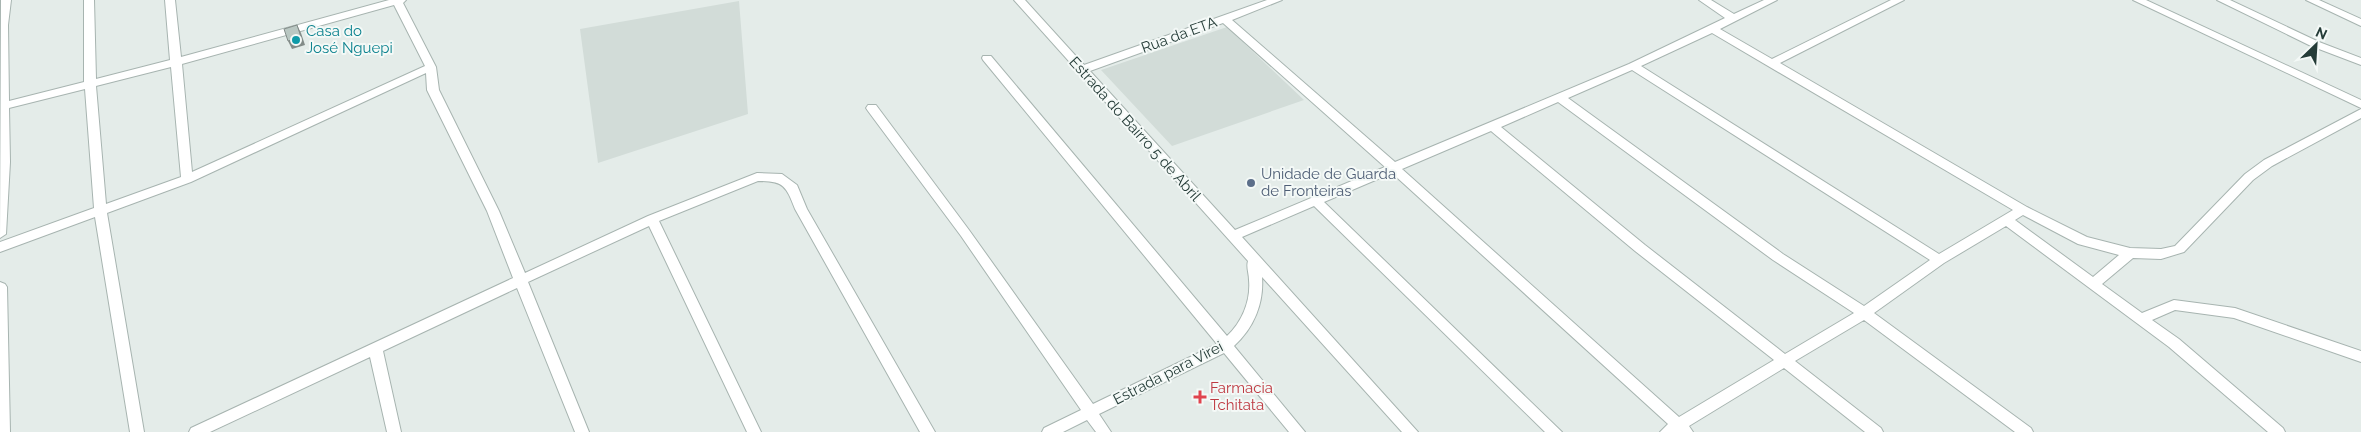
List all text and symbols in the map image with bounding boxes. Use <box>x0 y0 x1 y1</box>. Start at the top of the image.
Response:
street label: Rua da ETA <box>1139 13 1219 57</box>
north arrow <box>2291 20 2341 70</box>
place label: Casa do José Nguepi <box>306 22 393 57</box>
text: N <box>2313 24 2330 43</box>
marker: Casa do José Nguepi <box>290 34 302 46</box>
street label: Estrada do Bairro 5 de Abril <box>1065 53 1205 206</box>
place label: Unidade de Guarda de Fronteiras <box>1261 165 1396 200</box>
marker: Unidade de Guarda de Fronteiras <box>1245 177 1257 189</box>
street label: Estrada para Virei <box>1110 338 1226 408</box>
place label: Farmacia Tchitata <box>1210 379 1273 414</box>
marker: Farmacia Tchitata <box>1194 391 1206 403</box>

